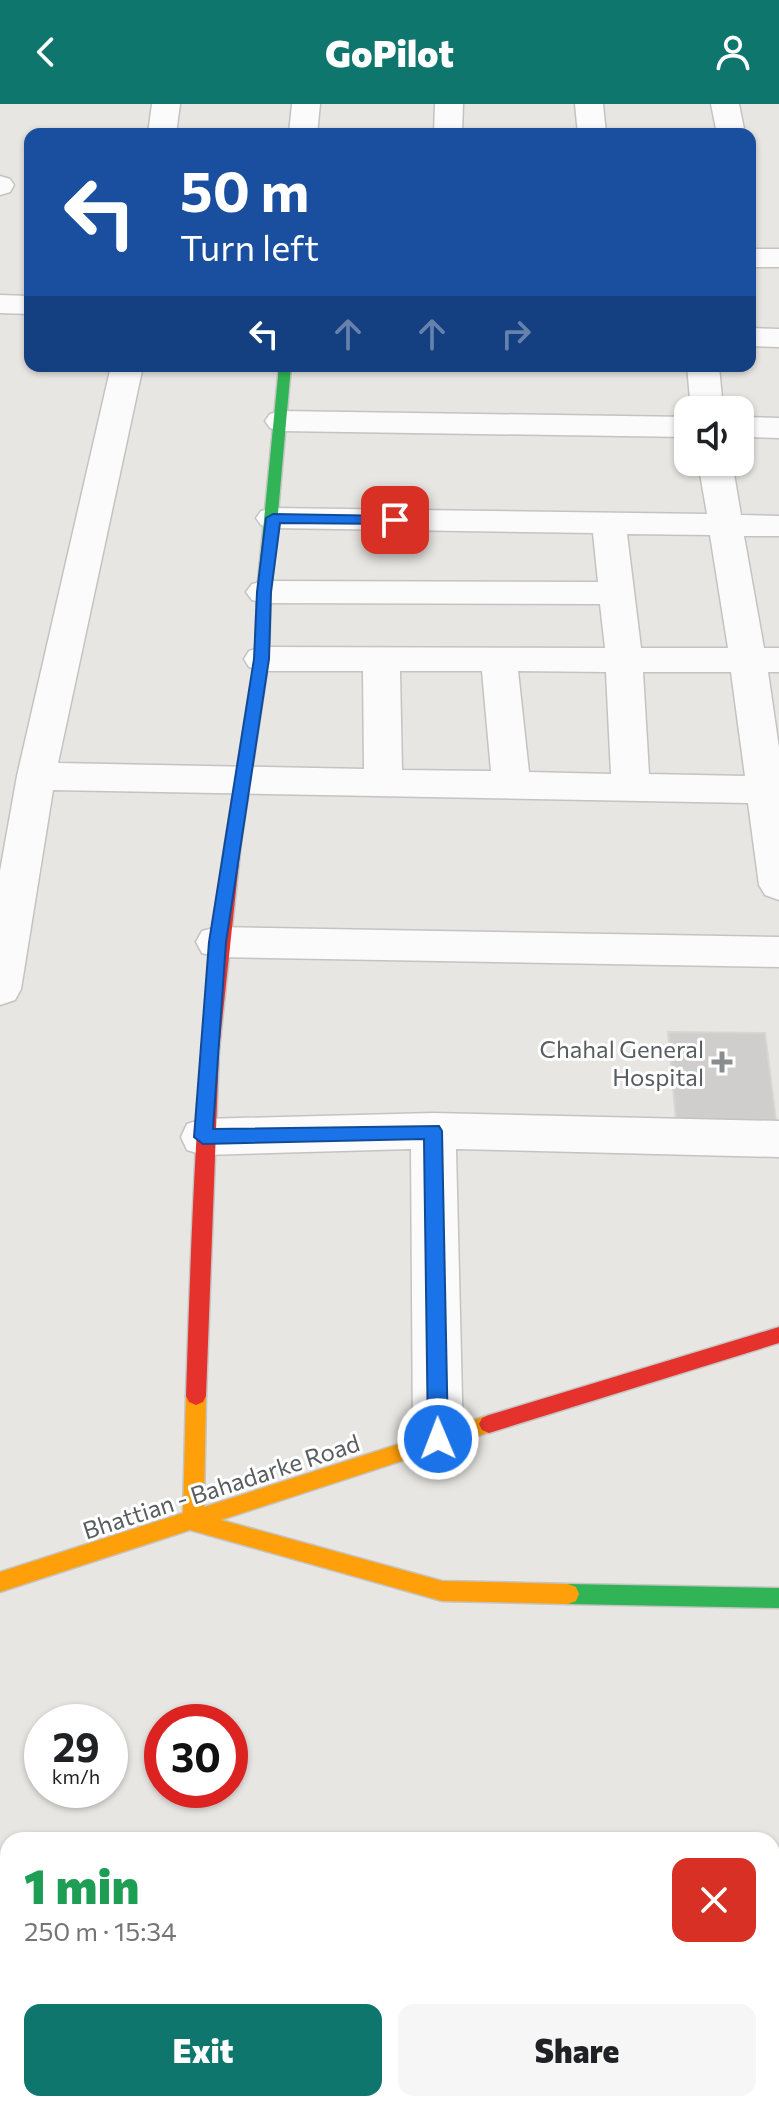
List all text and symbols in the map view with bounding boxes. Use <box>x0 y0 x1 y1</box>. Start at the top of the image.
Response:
icon: back <box>24 30 68 74</box>
text: GoPilot <box>325 30 454 74</box>
icon: person <box>711 30 755 74</box>
text: 50 m <box>180 155 309 224</box>
icon: left <box>48 160 152 264</box>
text: Turn left <box>180 224 319 268</box>
icon: left <box>242 312 286 356</box>
icon: ahead <box>326 312 370 356</box>
icon: ahead <box>410 312 454 356</box>
icon: right <box>494 312 538 356</box>
map controls <box>674 396 754 476</box>
button: sound <box>674 396 754 476</box>
pin <box>361 486 429 554</box>
icon: arrive <box>373 498 417 542</box>
place label: Chahal General Hospital <box>540 1034 704 1091</box>
marker: Chahal General Hospital <box>711 1051 733 1073</box>
position arrow <box>396 1397 480 1481</box>
street label: Bhattian - Bahadarke Road <box>79 1427 363 1545</box>
speed limit sign: 30 <box>144 1704 248 1808</box>
text: 29 <box>52 1721 100 1770</box>
text: km/h <box>52 1764 100 1788</box>
text: 1 min <box>24 1855 139 1914</box>
button: close <box>672 1858 756 1942</box>
text: 250 m · 15:34 <box>24 1915 177 1946</box>
button: Exit <box>24 2004 382 2096</box>
button: Share <box>398 2004 756 2096</box>

